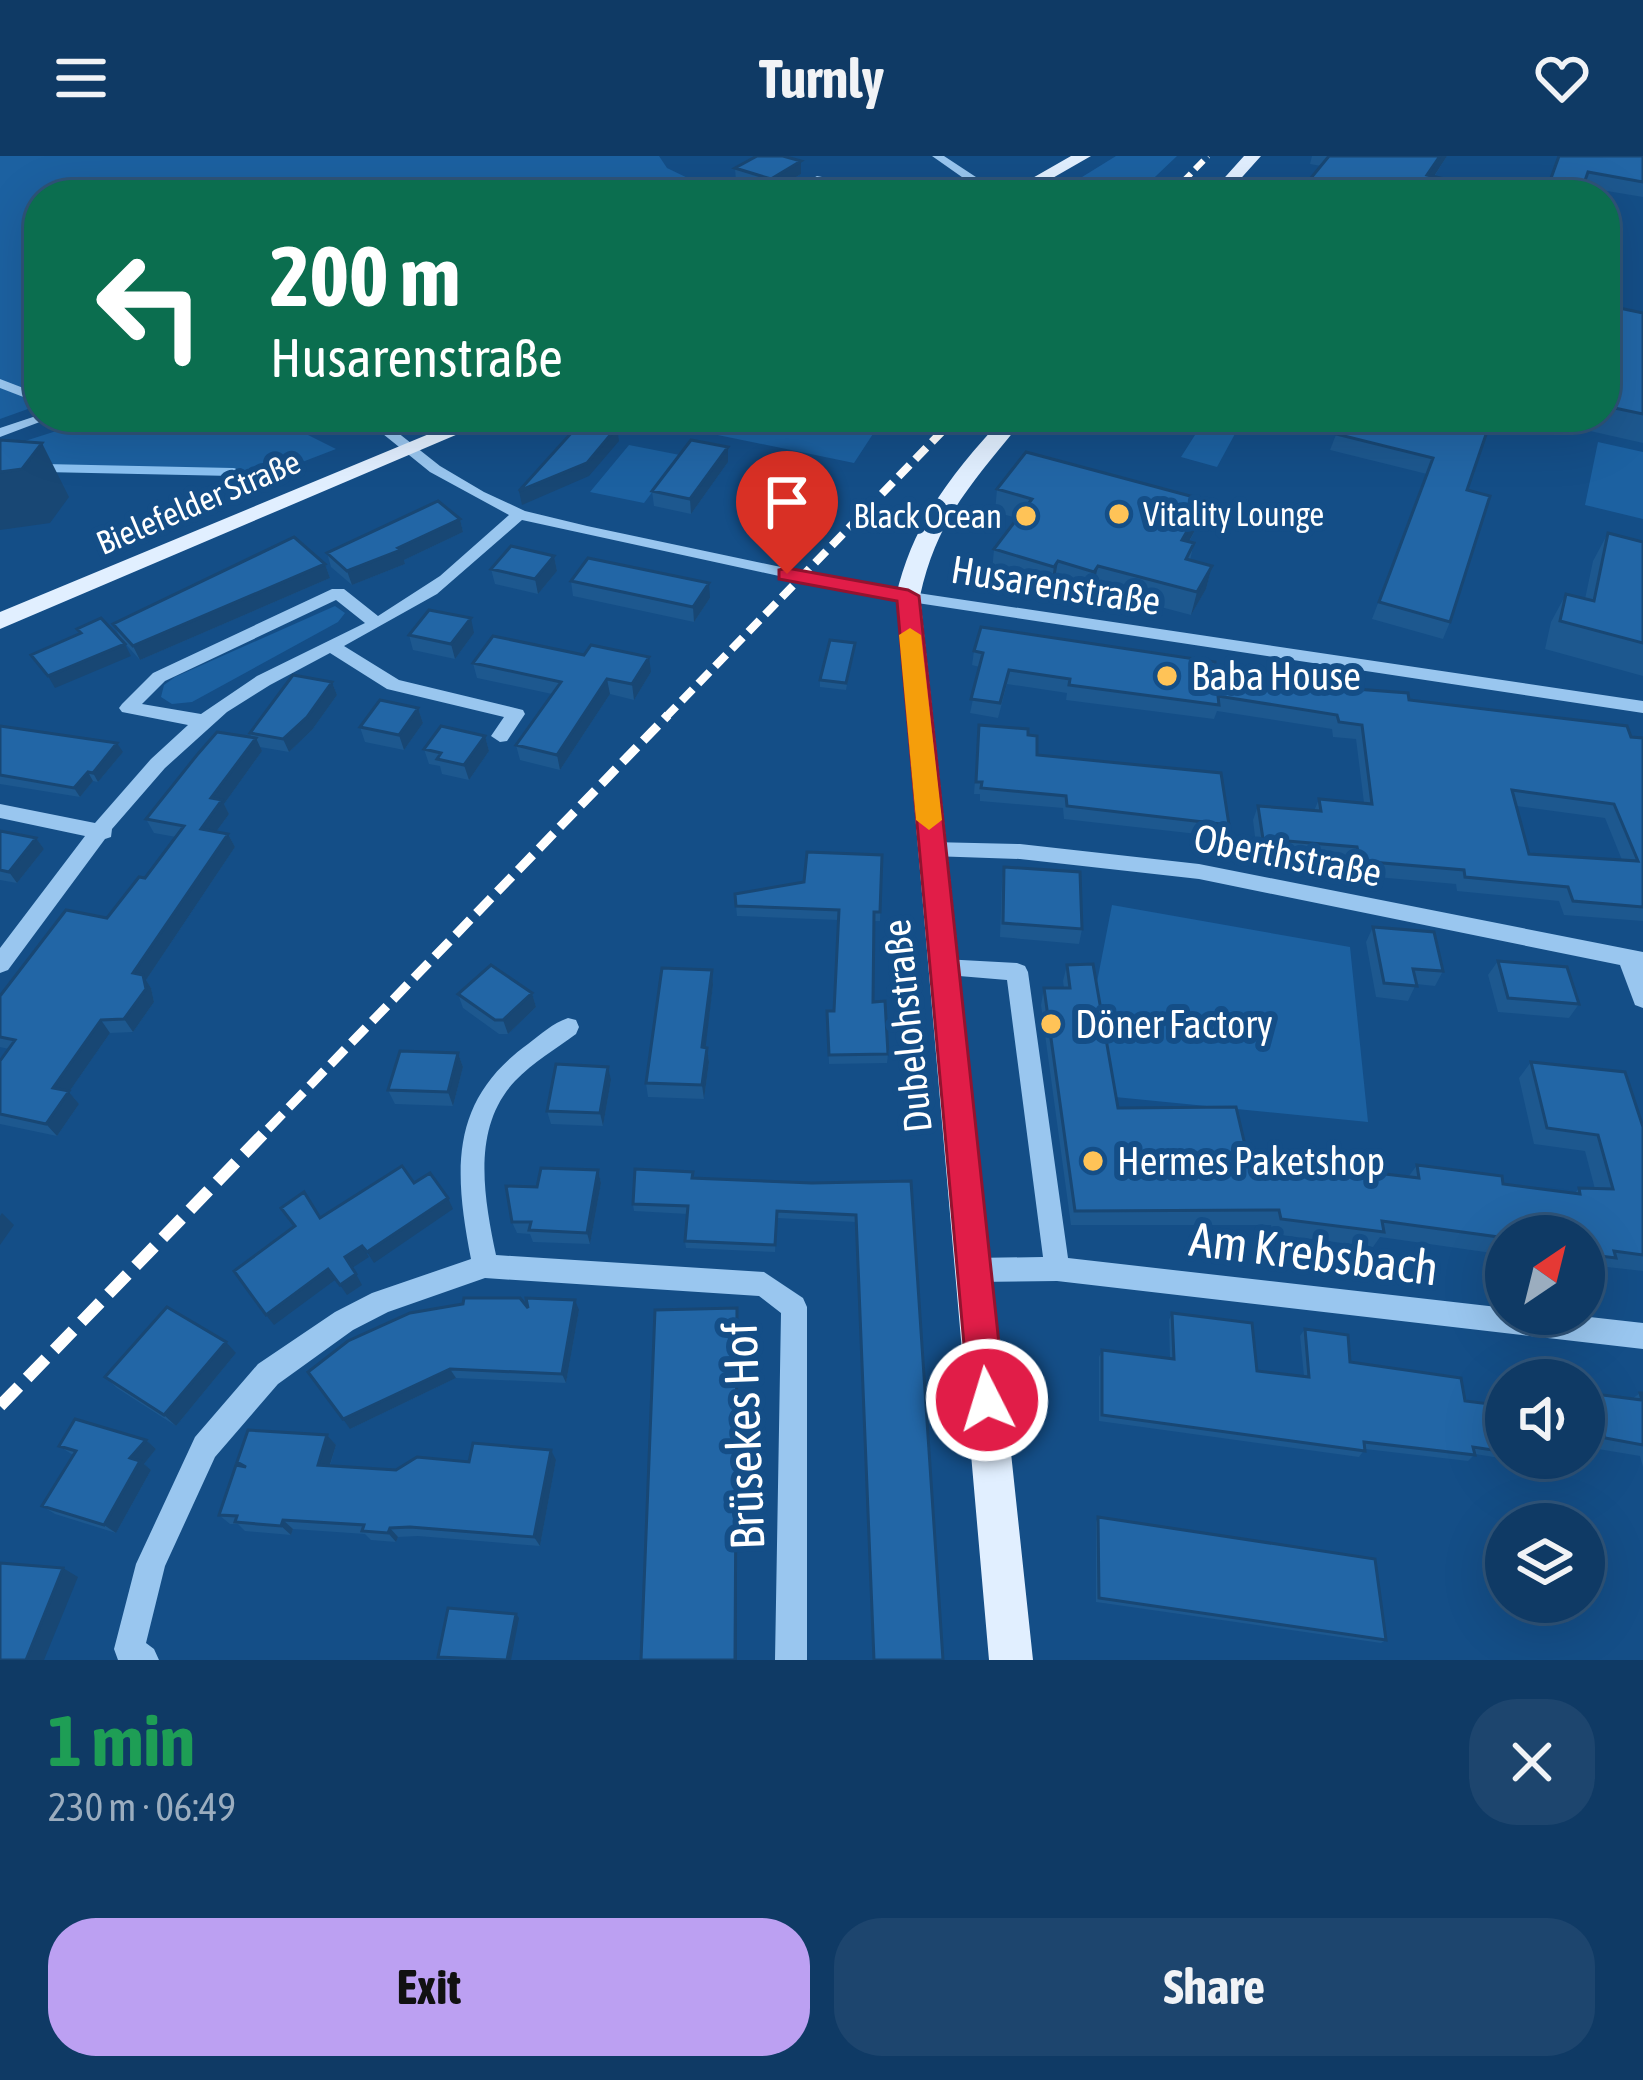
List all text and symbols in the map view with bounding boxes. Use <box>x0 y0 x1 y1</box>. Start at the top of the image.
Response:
icon: menu <box>48 45 114 111</box>
icon: heart <box>1529 45 1595 111</box>
text: Turnly <box>759 48 884 109</box>
icon: left <box>72 228 228 384</box>
text: 200 m <box>270 228 460 324</box>
text: Husarenstraße <box>270 327 563 388</box>
street label: Bielefelder Straße <box>91 442 305 562</box>
pin <box>736 451 838 574</box>
icon: arrive <box>754 469 820 535</box>
place label: Vitality Lounge <box>1143 495 1324 533</box>
place label: Black Ocean <box>853 497 1002 535</box>
marker: Vitality Lounge <box>1106 501 1132 527</box>
marker: Black Ocean <box>1013 503 1039 529</box>
street label: Husarenstraße <box>948 547 1164 623</box>
place label: Baba House <box>1191 654 1361 698</box>
marker: Baba House <box>1154 663 1180 689</box>
street label: Oberthstraße <box>1190 815 1386 895</box>
street label: Dubelohstraße <box>874 917 940 1135</box>
place label: Döner Factory <box>1075 1002 1273 1046</box>
marker: Döner Factory <box>1038 1011 1064 1037</box>
place label: Hermes Paketshop <box>1117 1139 1385 1183</box>
marker: Hermes Paketshop <box>1080 1148 1106 1174</box>
street label: Am Krebsbach <box>1187 1210 1441 1296</box>
north arrow <box>1485 1215 1605 1335</box>
map controls <box>1485 1215 1605 1623</box>
street label: Brüsekes Hof <box>712 1321 774 1551</box>
position arrow <box>924 1337 1050 1463</box>
button: sound <box>1485 1359 1605 1479</box>
button: layers <box>1485 1503 1605 1623</box>
text: 1 min <box>48 1699 195 1781</box>
button: close <box>1469 1699 1595 1825</box>
text: 230 m · 06:49 <box>48 1785 236 1829</box>
button: Exit <box>48 1918 810 2056</box>
button: Share <box>834 1918 1595 2056</box>

